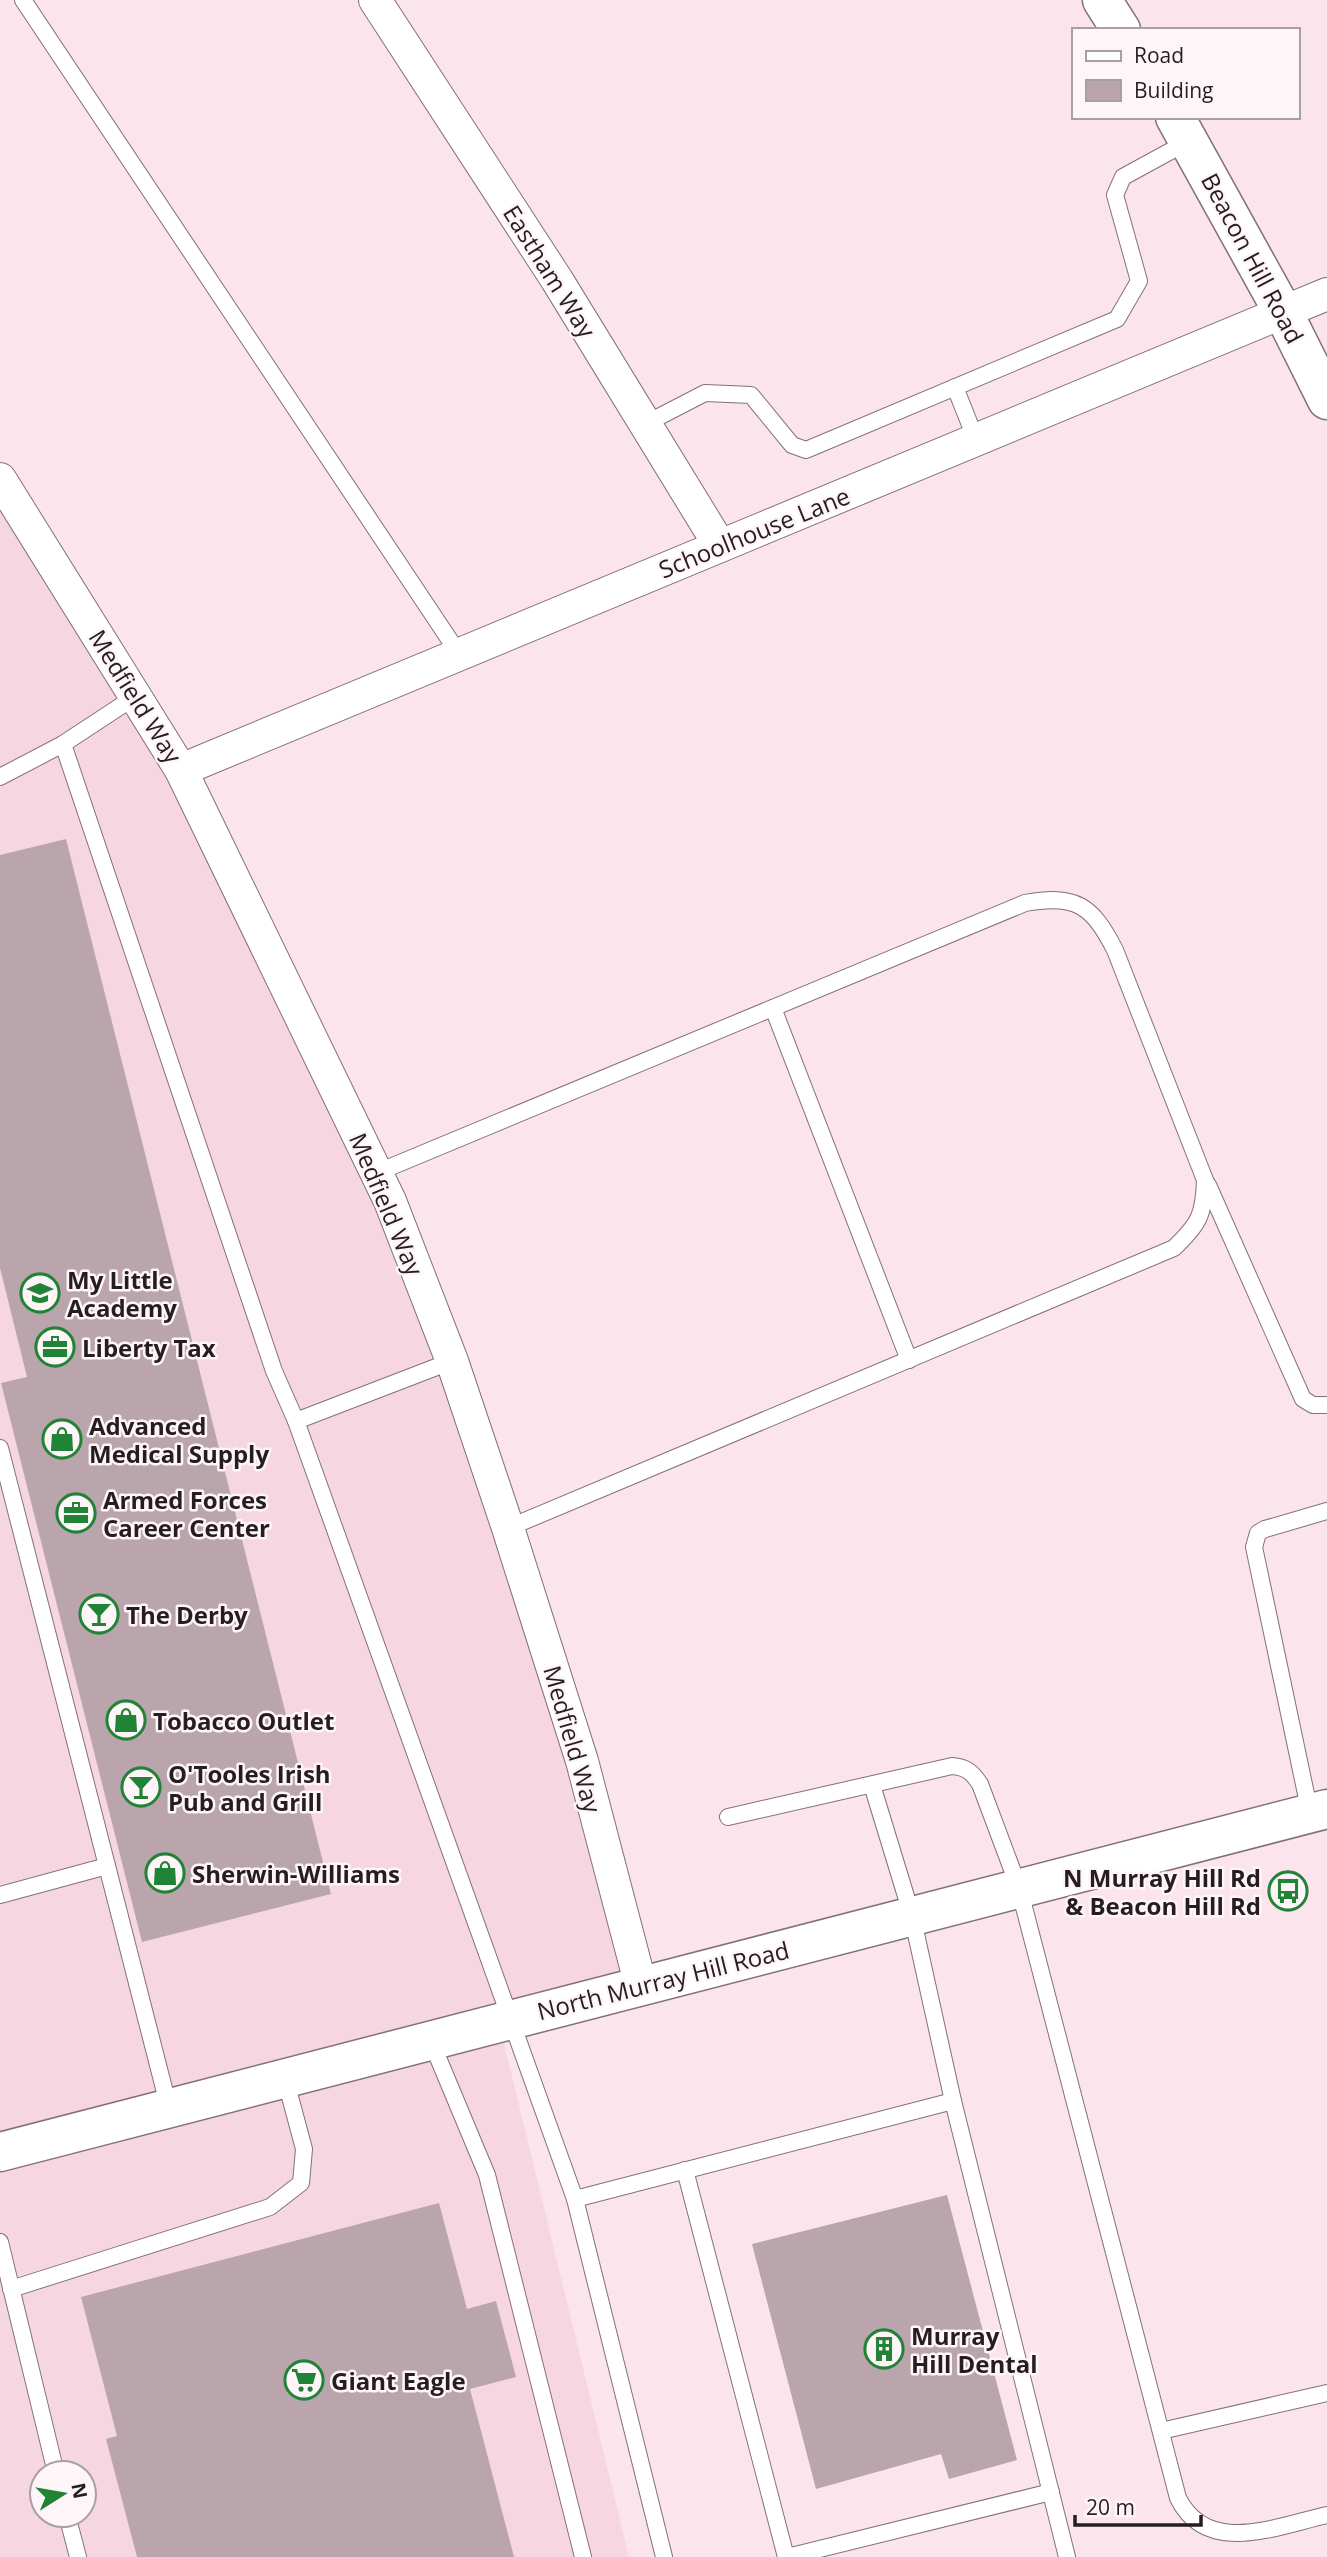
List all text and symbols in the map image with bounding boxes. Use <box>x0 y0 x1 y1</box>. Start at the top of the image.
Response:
legend <box>1072 28 1299 119</box>
text: Road <box>1134 41 1184 69</box>
text: Building <box>1134 76 1213 104</box>
street label: Beacon Hill Road <box>1194 167 1312 349</box>
street label: Eastham Way <box>496 198 604 344</box>
street label: Schoolhouse Lane <box>654 479 854 585</box>
street label: Medfield Way <box>82 623 191 770</box>
street label: Medfield Way <box>342 1128 432 1281</box>
place label: My Little Academy <box>67 1263 177 1324</box>
school or university icon: My Little Academy <box>19 1272 61 1314</box>
office icon: Liberty Tax <box>34 1326 76 1368</box>
place label: Liberty Tax <box>82 1331 216 1364</box>
place label: Advanced Medical Supply <box>89 1409 269 1470</box>
shop icon: Advanced Medical Supply <box>41 1418 83 1460</box>
place label: Armed Forces Career Center <box>103 1483 270 1544</box>
office icon: Armed Forces Career Center <box>55 1492 97 1534</box>
bar icon: The Derby <box>78 1593 120 1635</box>
place label: The Derby <box>126 1598 248 1631</box>
street label: Medfield Way <box>536 1661 610 1817</box>
shop icon: Tobacco Outlet <box>105 1699 147 1741</box>
place label: Tobacco Outlet <box>153 1704 334 1737</box>
place label: O'Tooles Irish Pub and Grill <box>168 1757 331 1818</box>
bar icon: O'Tooles Irish Pub and Grill <box>120 1766 162 1808</box>
shop icon: Sherwin-Williams <box>144 1852 186 1894</box>
place label: Sherwin-Williams <box>192 1857 400 1890</box>
place label: N Murray Hill Rd & Beacon Hill Rd <box>1063 1861 1261 1922</box>
bus stop icon: N Murray Hill Rd & Beacon Hill Rd <box>1267 1870 1309 1912</box>
street label: North Murray Hill Road <box>533 1933 793 2027</box>
place label: Murray Hill Dental <box>911 2319 1038 2380</box>
building icon: Murray Hill Dental <box>863 2328 905 2370</box>
supermarket icon: Giant Eagle <box>283 2359 325 2401</box>
place label: Giant Eagle <box>331 2364 466 2397</box>
north arrow <box>28 2459 98 2529</box>
text: N <box>65 2481 94 2501</box>
scale bar <box>1075 2484 1201 2528</box>
text: 20 m <box>1086 2493 1135 2521</box>

